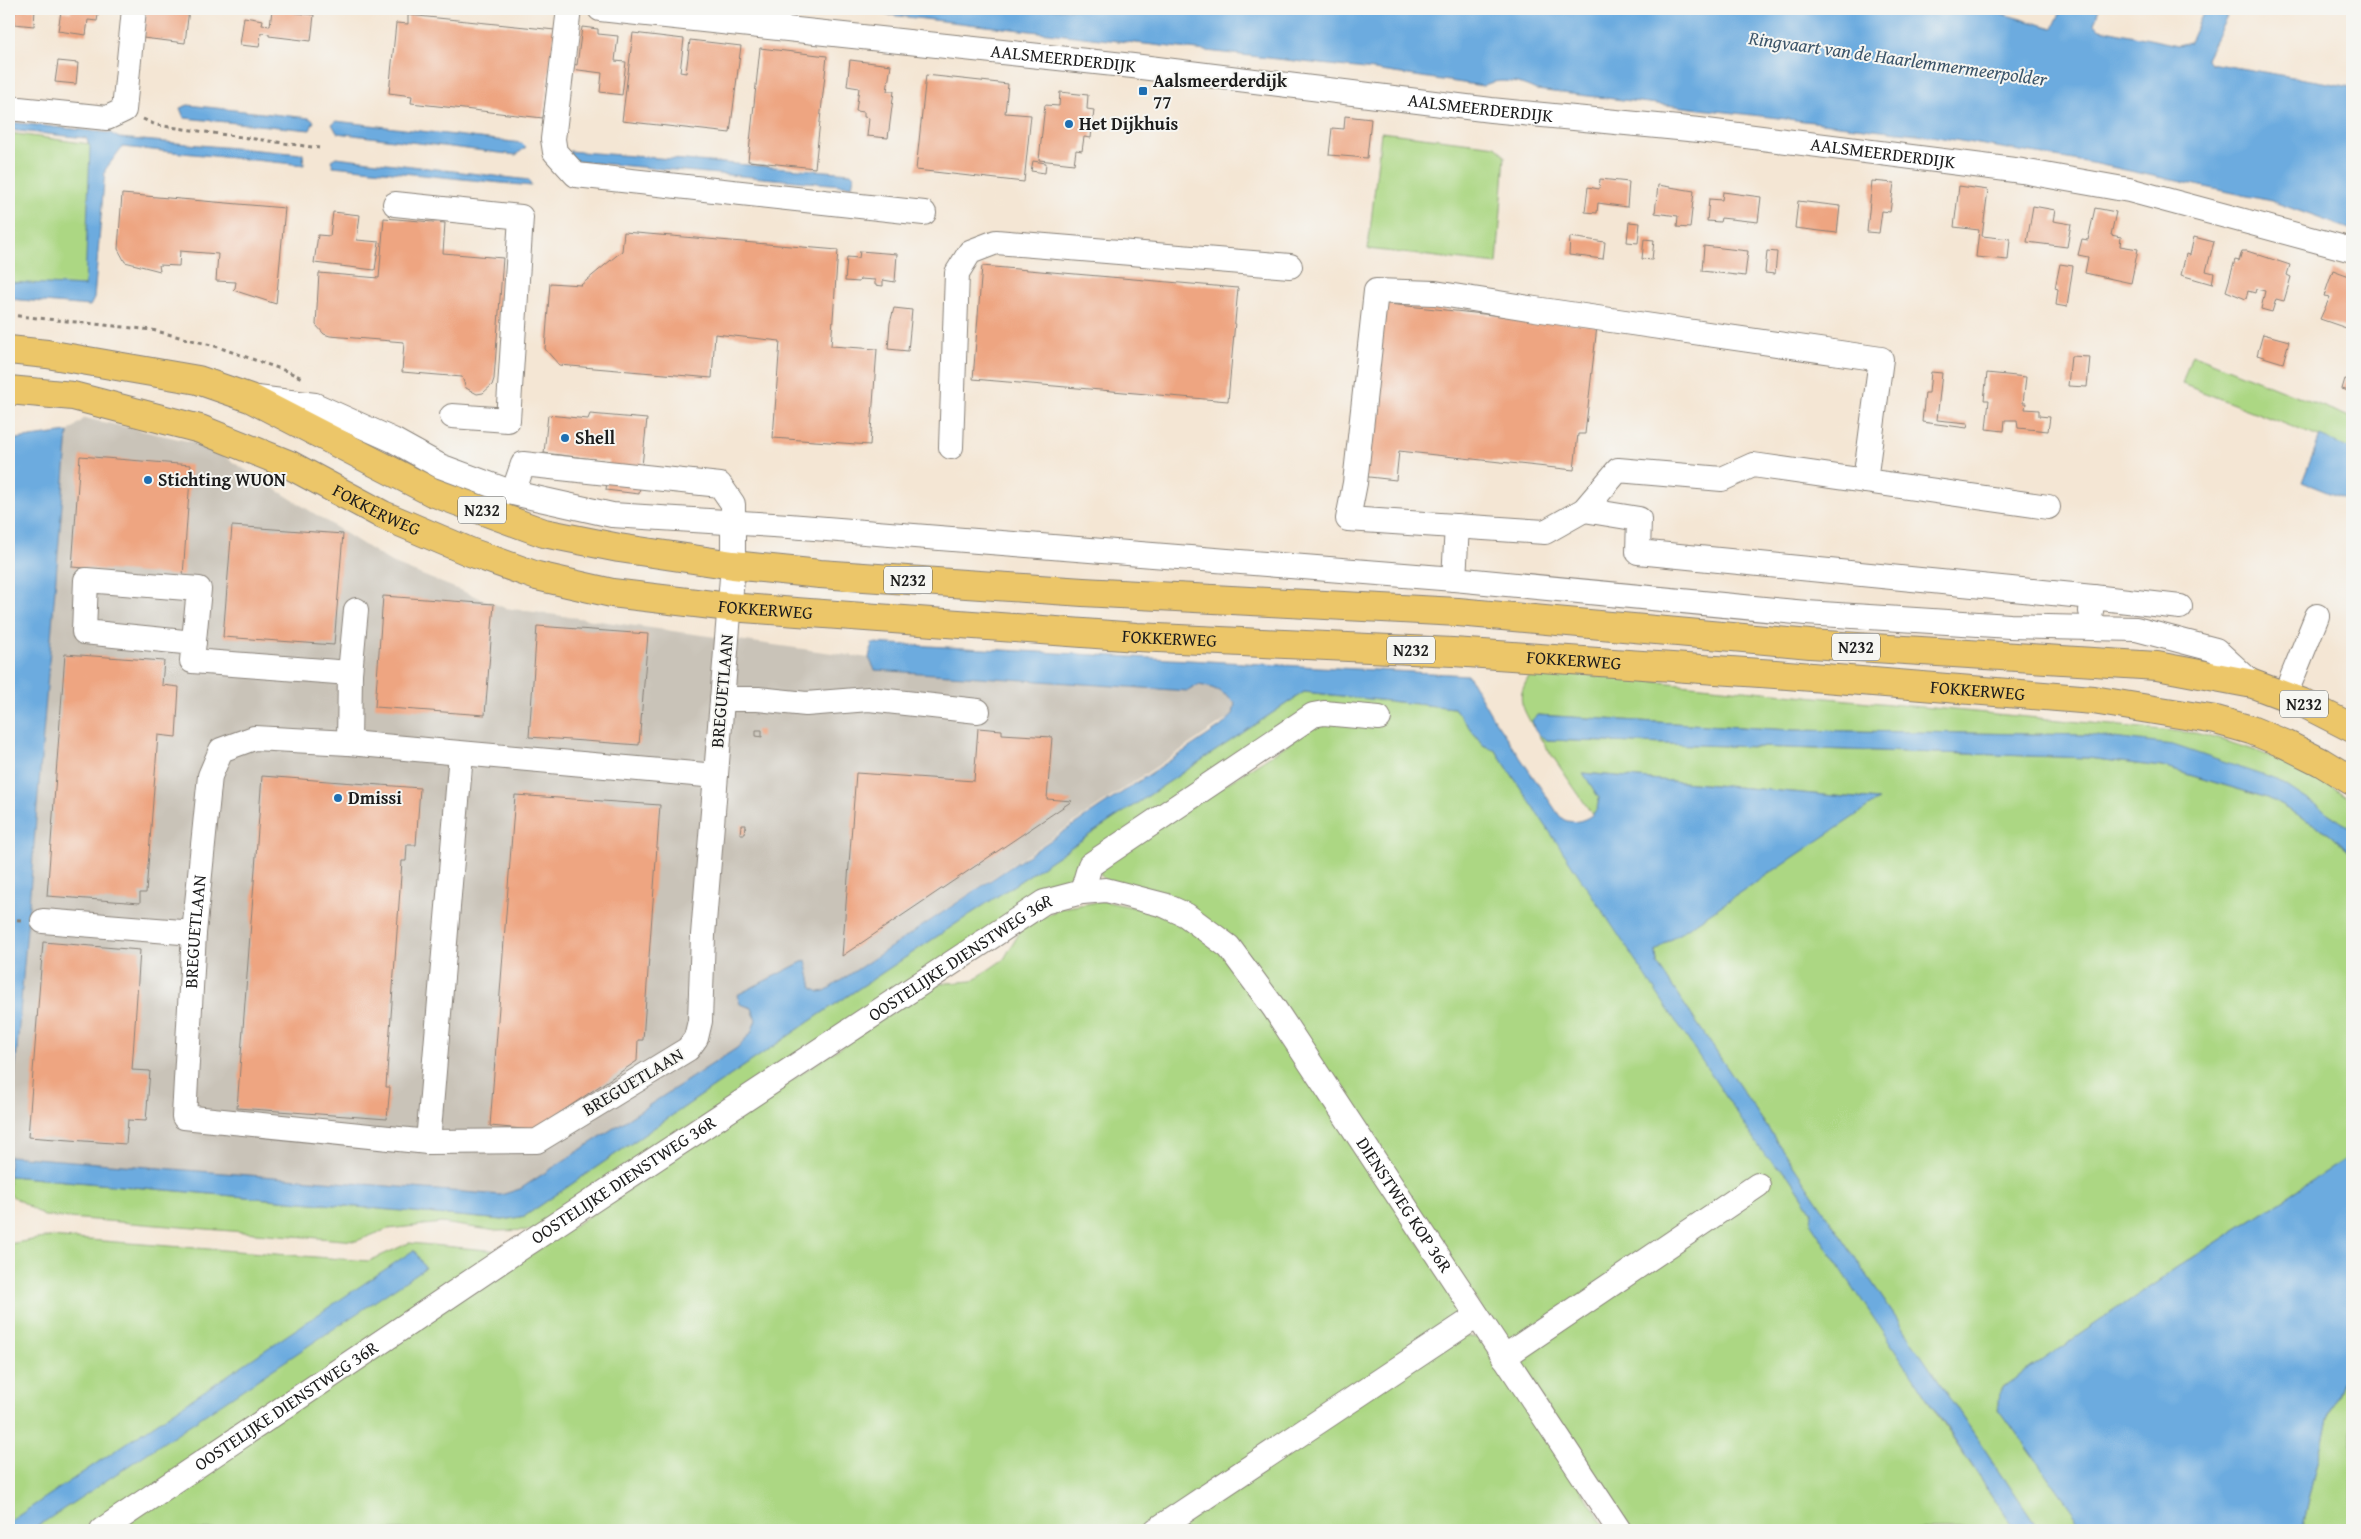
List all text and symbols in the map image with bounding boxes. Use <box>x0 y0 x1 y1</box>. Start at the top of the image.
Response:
water label: Ringvaart van de Haarlemmermeerpolder <box>1746 23 2050 93</box>
street label: AALSMEERDERDIJK <box>989 37 1138 79</box>
place label: Aalsmeerderdijk 77 <box>1153 67 1288 115</box>
marker: Aalsmeerderdijk 77 <box>1137 85 1149 97</box>
street label: AALSMEERDERDIJK <box>1406 86 1555 129</box>
place label: Het Dijkhuis <box>1079 110 1179 137</box>
marker: Het Dijkhuis <box>1063 118 1075 130</box>
street label: AALSMEERDERDIJK <box>1809 130 1957 175</box>
place label: Shell <box>575 424 616 451</box>
marker: Shell <box>559 432 571 444</box>
place label: Stichting WUON <box>158 466 286 493</box>
marker: Stichting WUON <box>142 474 154 486</box>
street label: FOKKERWEG <box>328 476 425 543</box>
road number: N232 <box>458 496 506 524</box>
road number: N232 <box>884 566 932 594</box>
street label: FOKKERWEG <box>717 592 814 626</box>
street label: FOKKERWEG <box>1121 622 1218 654</box>
street label: BREGUETLAAN <box>703 633 740 749</box>
road number: N232 <box>1832 634 1880 660</box>
road number: N232 <box>1387 636 1435 664</box>
street label: FOKKERWEG <box>1526 643 1623 676</box>
street label: FOKKERWEG <box>1929 673 2027 707</box>
road number: N232 <box>2280 691 2328 718</box>
place label: Dmissi <box>348 784 402 811</box>
marker: Dmissi <box>332 792 344 804</box>
street label: BREGUETLAAN <box>177 873 213 989</box>
street label: OOSTELIJKE DIENSTWEG 36R <box>862 886 1056 1028</box>
street label: BREGUETLAAN <box>577 1041 689 1122</box>
street label: OOSTELIJKE DIENSTWEG 36R <box>525 1108 721 1251</box>
street label: DIENSTWEG KOP 36R <box>1350 1131 1460 1278</box>
street label: OOSTELIJKE DIENSTWEG 36R <box>188 1333 384 1477</box>

